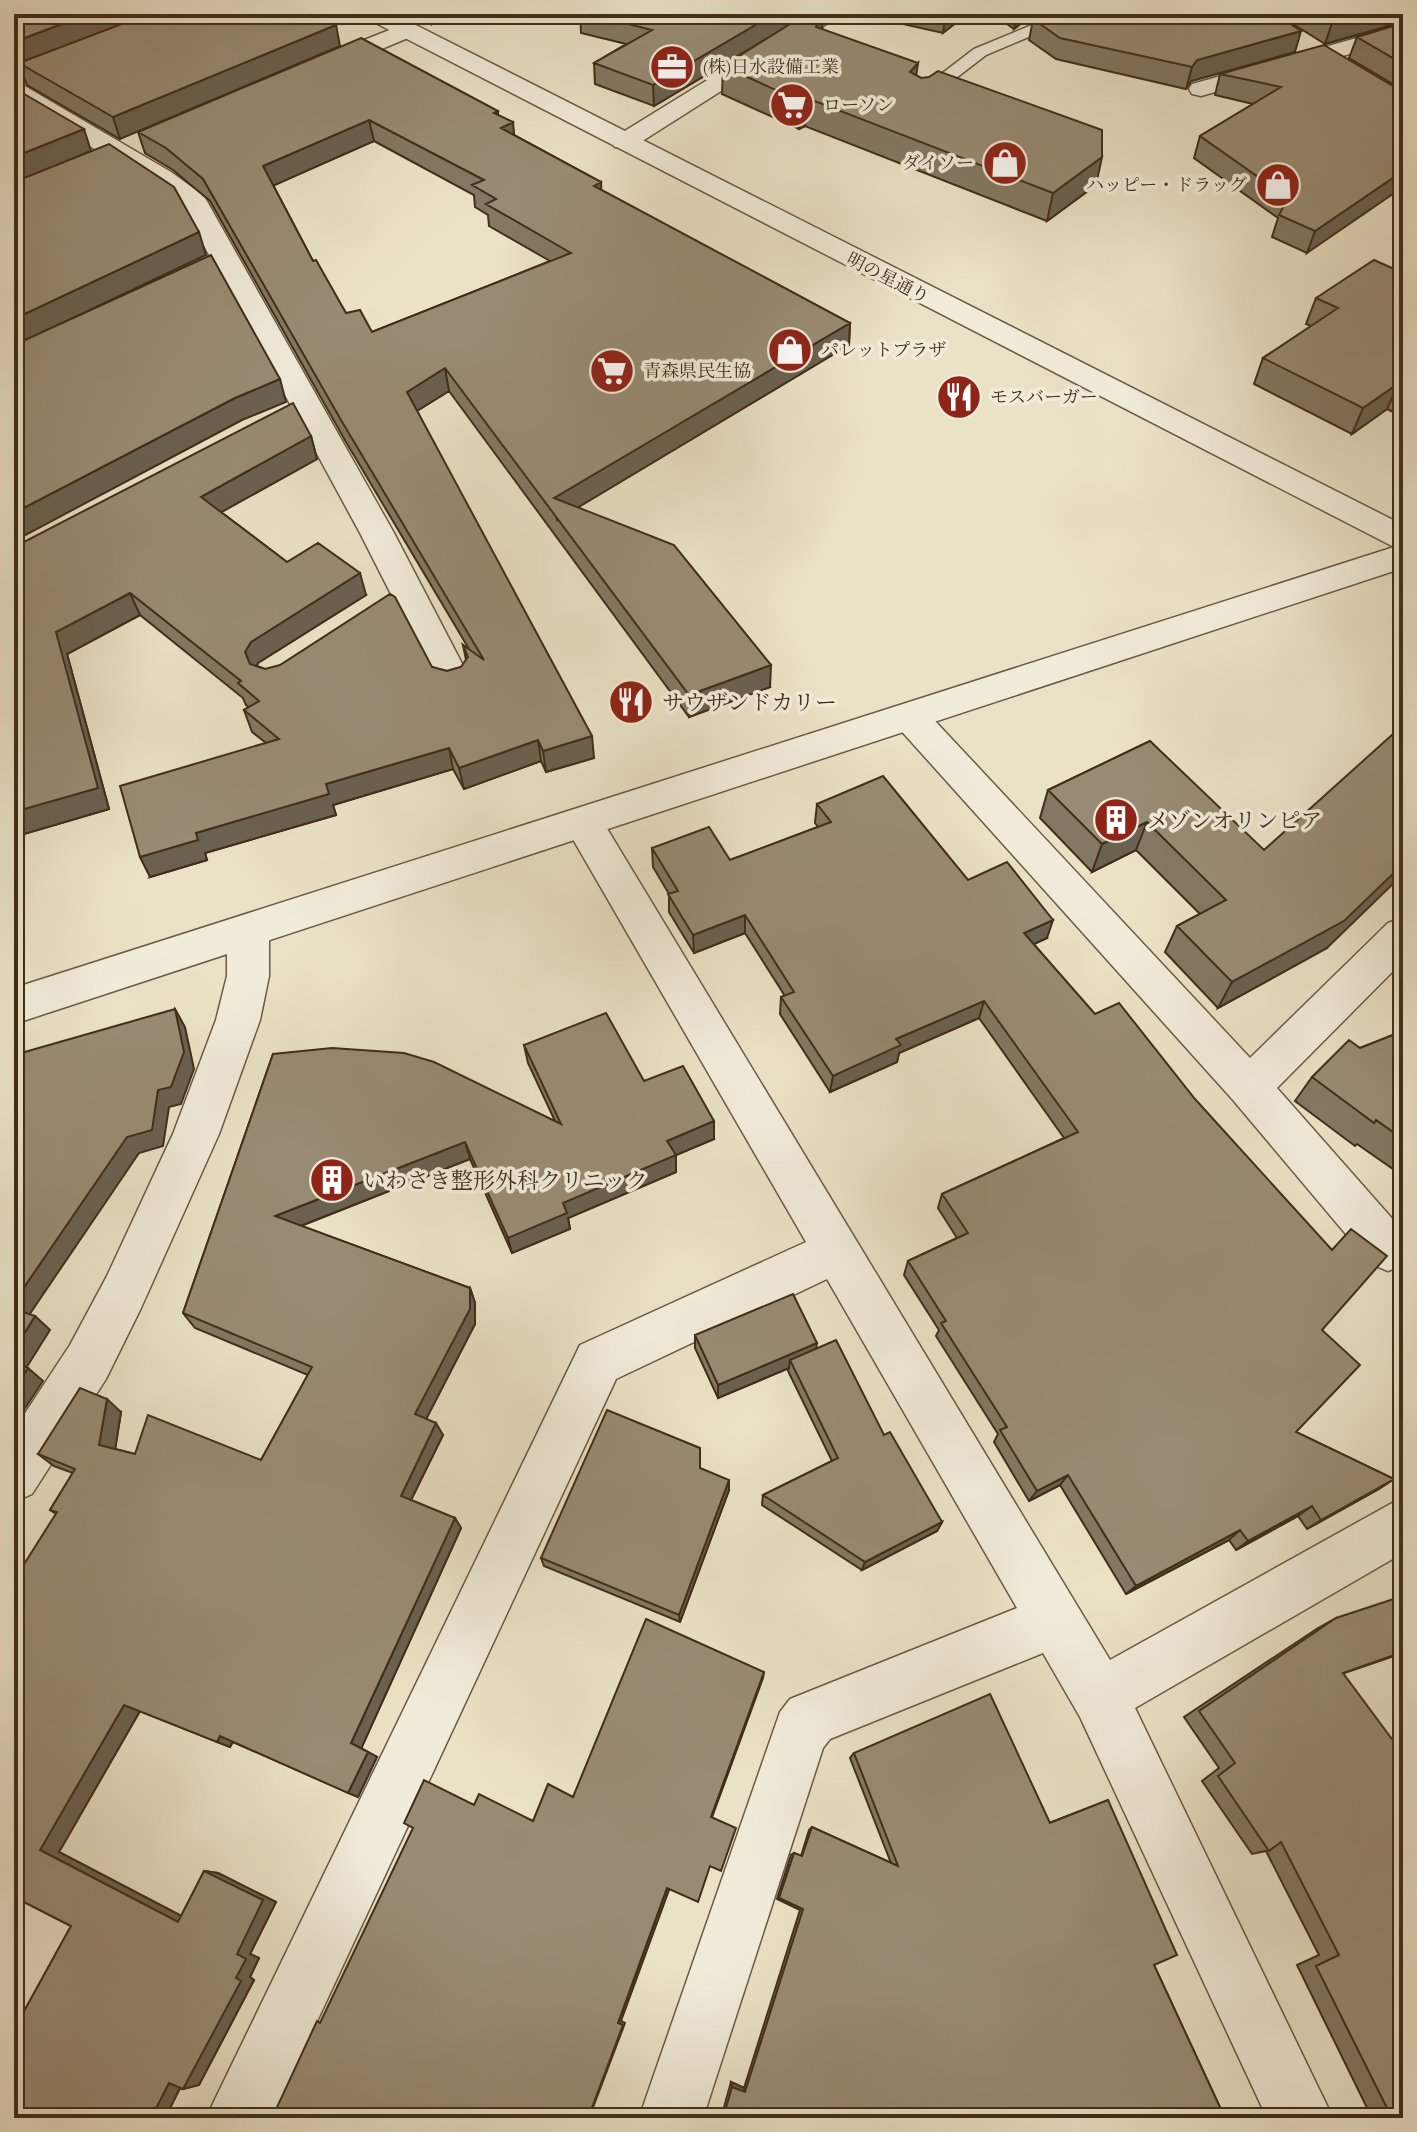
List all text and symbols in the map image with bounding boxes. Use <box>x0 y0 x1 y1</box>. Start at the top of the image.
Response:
office icon: (株)日水設備工業 <box>648 43 696 91</box>
place label: (株)日水設備工業 <box>703 57 839 78</box>
supermarket icon: ローソン <box>768 81 816 129</box>
place label: ローソン <box>823 95 894 116</box>
shop icon: ダイソー <box>981 139 1029 187</box>
place label: ダイソー <box>902 153 974 174</box>
shop icon: ハッピー・ドラッグ <box>1254 161 1302 209</box>
place label: ハッピー・ドラッグ <box>1086 175 1247 196</box>
street label: 明の星通り <box>843 249 933 308</box>
shop icon: パレットプラザ <box>766 326 814 374</box>
place label: パレットプラザ <box>821 340 946 361</box>
supermarket icon: 青森県民生協 <box>588 347 636 395</box>
place label: 青森県民生協 <box>643 361 751 382</box>
restaurant icon: モスバーガー <box>935 373 983 421</box>
place label: モスバーガー <box>990 387 1098 408</box>
restaurant icon: サウザンドカリー <box>607 678 655 726</box>
place label: サウザンドカリー <box>662 690 837 716</box>
building icon: メゾンオリンピア <box>1092 796 1140 844</box>
place label: メゾンオリンピア <box>1147 808 1322 834</box>
building icon: いわさき整形外科クリニック <box>308 1156 356 1204</box>
place label: いわさき整形外科クリニック <box>363 1168 648 1194</box>

